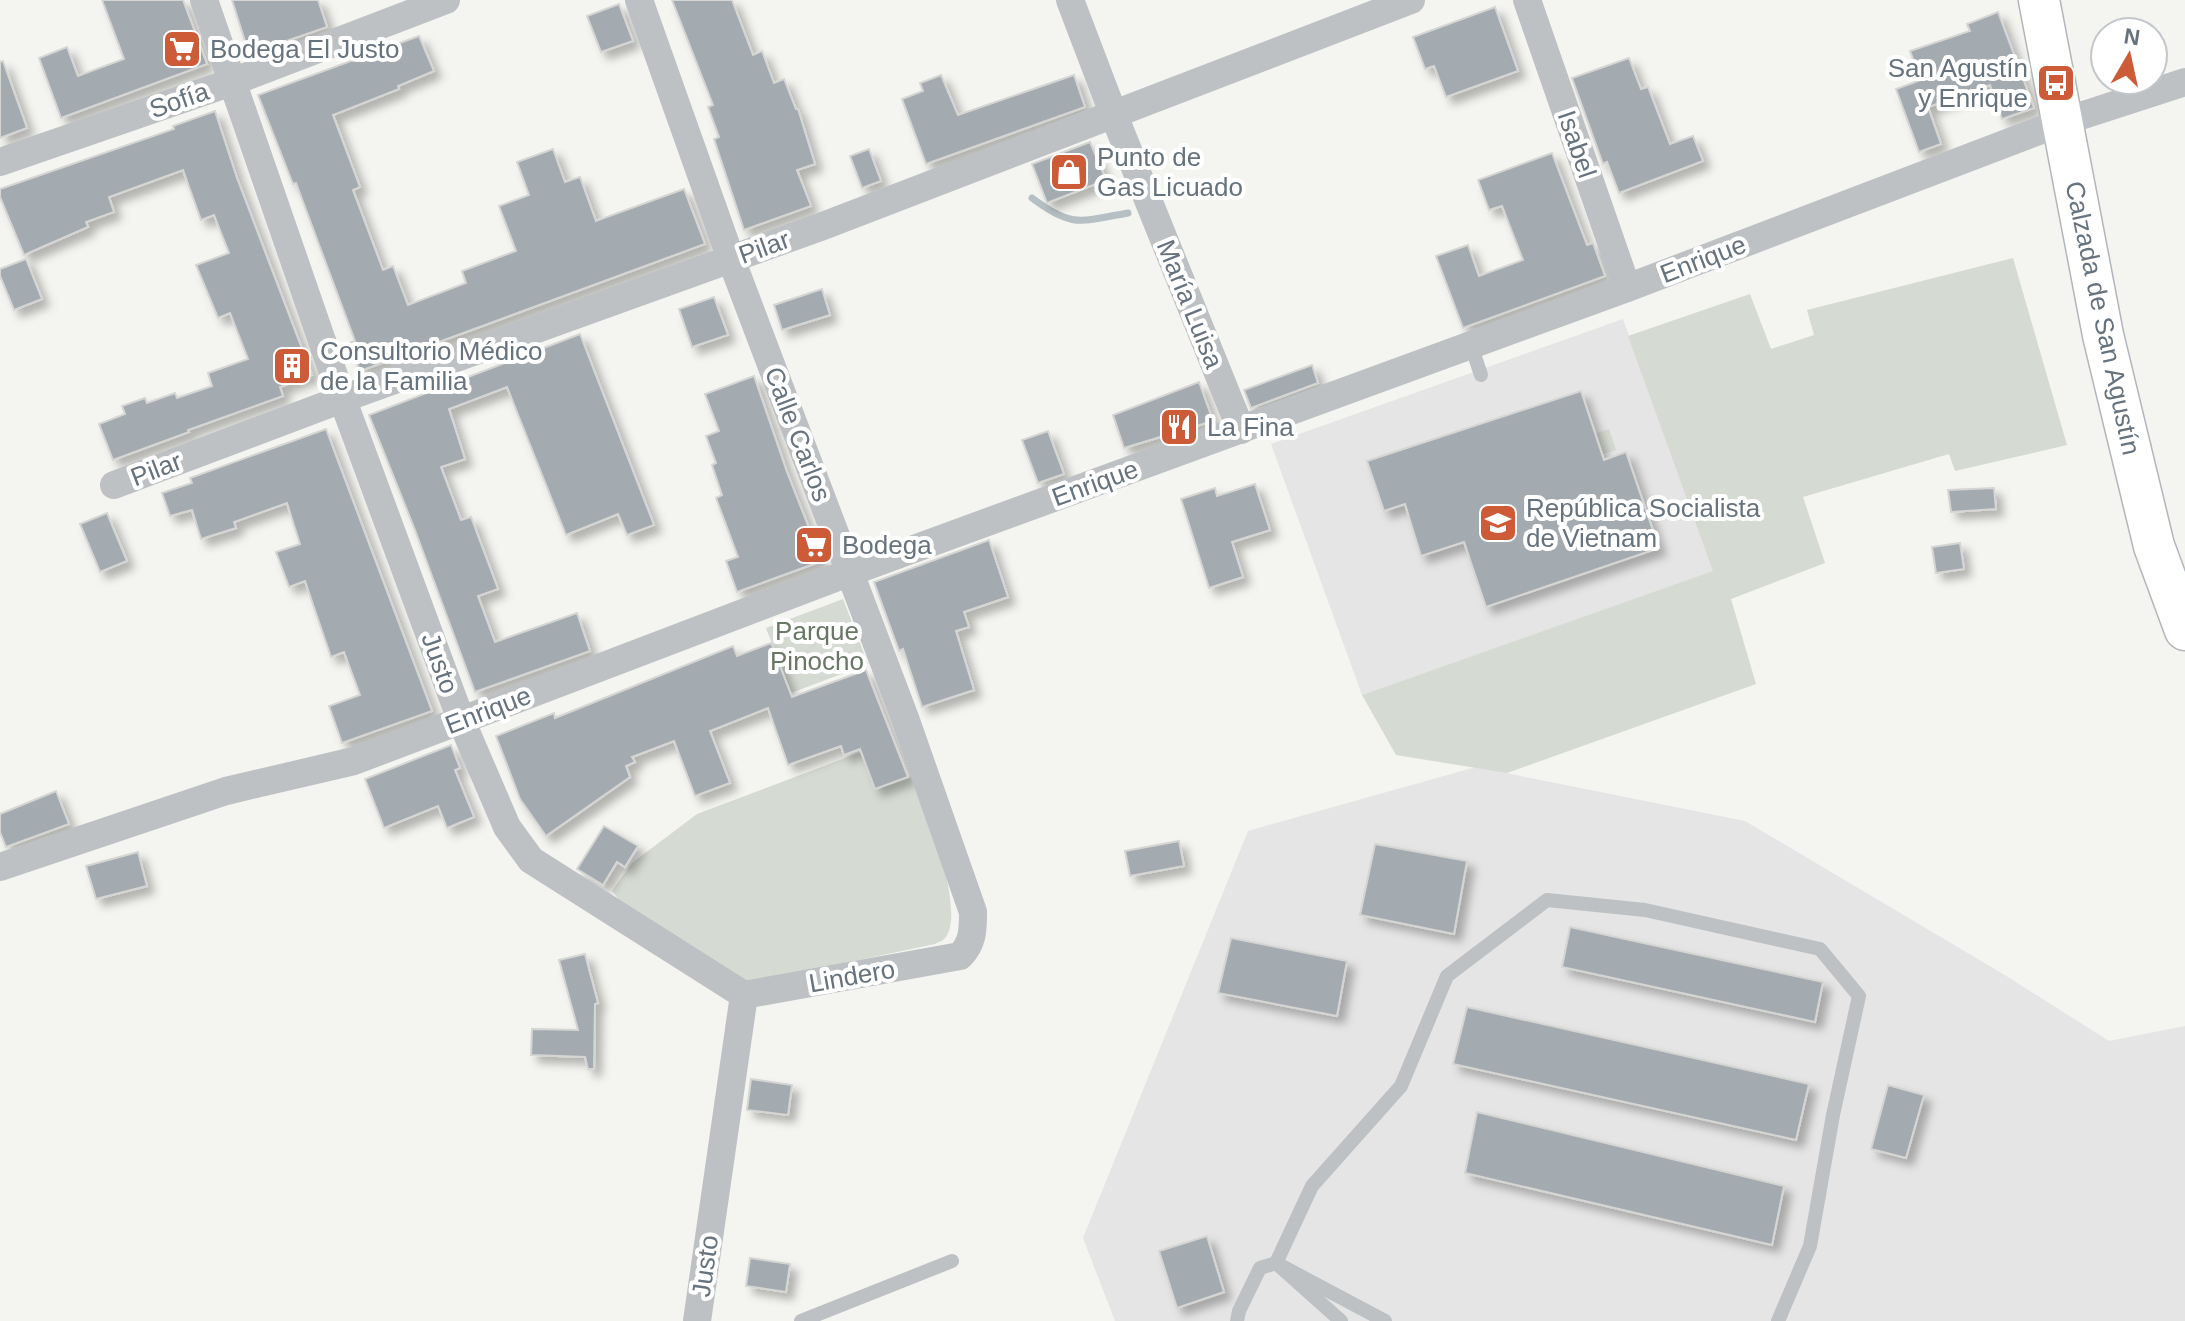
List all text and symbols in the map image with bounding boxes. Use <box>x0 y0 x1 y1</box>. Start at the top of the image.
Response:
north arrow <box>2089 16 2169 96</box>
text: N <box>2122 23 2142 50</box>
supermarket icon: Bodega El Justo <box>161 28 203 70</box>
place label: Bodega El Justo <box>210 34 399 64</box>
place label: San Agustín y Enrique <box>1888 53 2028 113</box>
bus stop icon: San Agustín y Enrique <box>2035 62 2077 104</box>
street label: Sofía <box>145 76 213 124</box>
street label: Isabel <box>1552 106 1602 182</box>
place label: Punto de Gas Licuado <box>1097 142 1243 202</box>
shop icon: Punto de Gas Licuado <box>1048 151 1090 193</box>
street label: Calzada de San Agustín <box>2059 178 2147 458</box>
street label: Pilar <box>734 224 794 270</box>
street label: Enrique <box>1656 229 1750 289</box>
street label: María Luisa <box>1151 235 1230 373</box>
place label: Consultorio Médico de la Familia <box>320 336 543 396</box>
building icon: Consultorio Médico de la Familia <box>271 345 313 387</box>
street label: Calle Carlos <box>759 363 837 505</box>
restaurant icon: La Fina <box>1158 406 1200 448</box>
place label: La Fina <box>1207 412 1294 442</box>
street label: Pilar <box>126 446 186 492</box>
street label: Enrique <box>1048 454 1142 512</box>
place label: República Socialista de Vietnam <box>1526 493 1761 553</box>
school or university icon: República Socialista de Vietnam <box>1477 502 1519 544</box>
supermarket icon: Bodega <box>793 524 835 566</box>
place label: Bodega <box>842 530 932 560</box>
park label: Parque Pinocho <box>770 616 864 676</box>
street label: Justo <box>415 629 465 697</box>
street label: Enrique <box>441 680 535 740</box>
street label: Lindero <box>807 954 897 998</box>
street label: Justo <box>686 1233 724 1299</box>

